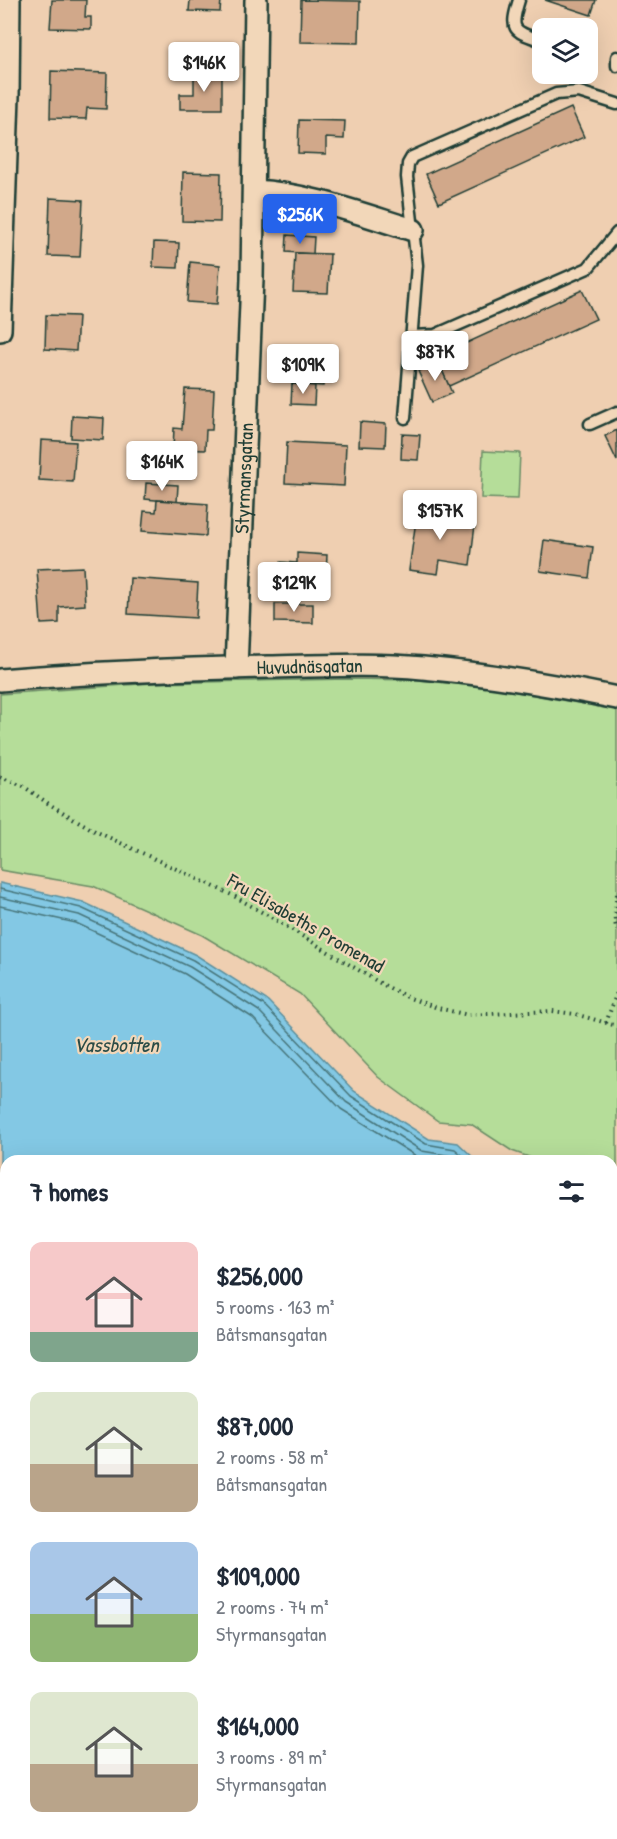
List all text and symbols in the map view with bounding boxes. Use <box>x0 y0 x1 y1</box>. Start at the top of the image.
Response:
map controls <box>532 18 598 84</box>
button: layers <box>532 18 598 84</box>
pin: $146K <box>162 42 246 93</box>
text: $146K <box>182 48 226 75</box>
pin: $256K <box>258 194 342 245</box>
text: $256K <box>277 200 323 227</box>
pin: $87K <box>399 331 471 382</box>
text: $87K <box>415 337 455 364</box>
pin: $109K <box>261 344 345 395</box>
text: $109K <box>281 350 325 377</box>
street label: Styrmansgatan <box>228 422 259 534</box>
pin: $164K <box>120 441 204 492</box>
text: $164K <box>140 447 184 474</box>
pin: $157K <box>398 490 482 541</box>
text: $157K <box>417 496 463 523</box>
pin: $129K <box>252 562 336 613</box>
text: $129K <box>272 568 316 595</box>
street label: Huvudnäsgatan <box>256 651 363 680</box>
street label: Fru Elisabeths Promenad <box>222 866 390 979</box>
water label: Vassbotten <box>73 1030 160 1059</box>
text: 7 homes <box>30 1174 108 1209</box>
icon: filters <box>555 1175 588 1208</box>
text: $256,000 <box>216 1258 303 1293</box>
icon: home <box>78 1266 150 1338</box>
text: 5 rooms · 163 m² <box>216 1293 334 1320</box>
text: Båtsmansgatan <box>216 1320 327 1347</box>
text: $87,000 <box>216 1408 294 1443</box>
icon: home <box>78 1416 150 1488</box>
text: 2 rooms · 58 m² <box>216 1443 328 1470</box>
text: Båtsmansgatan <box>216 1470 327 1497</box>
text: $109,000 <box>216 1558 300 1593</box>
icon: home <box>78 1566 150 1638</box>
text: 2 rooms · 74 m² <box>216 1593 328 1620</box>
text: Styrmansgatan <box>216 1620 327 1647</box>
text: $164,000 <box>216 1708 299 1743</box>
icon: home <box>78 1716 150 1788</box>
text: 3 rooms · 89 m² <box>216 1743 327 1770</box>
text: Styrmansgatan <box>216 1770 327 1797</box>

